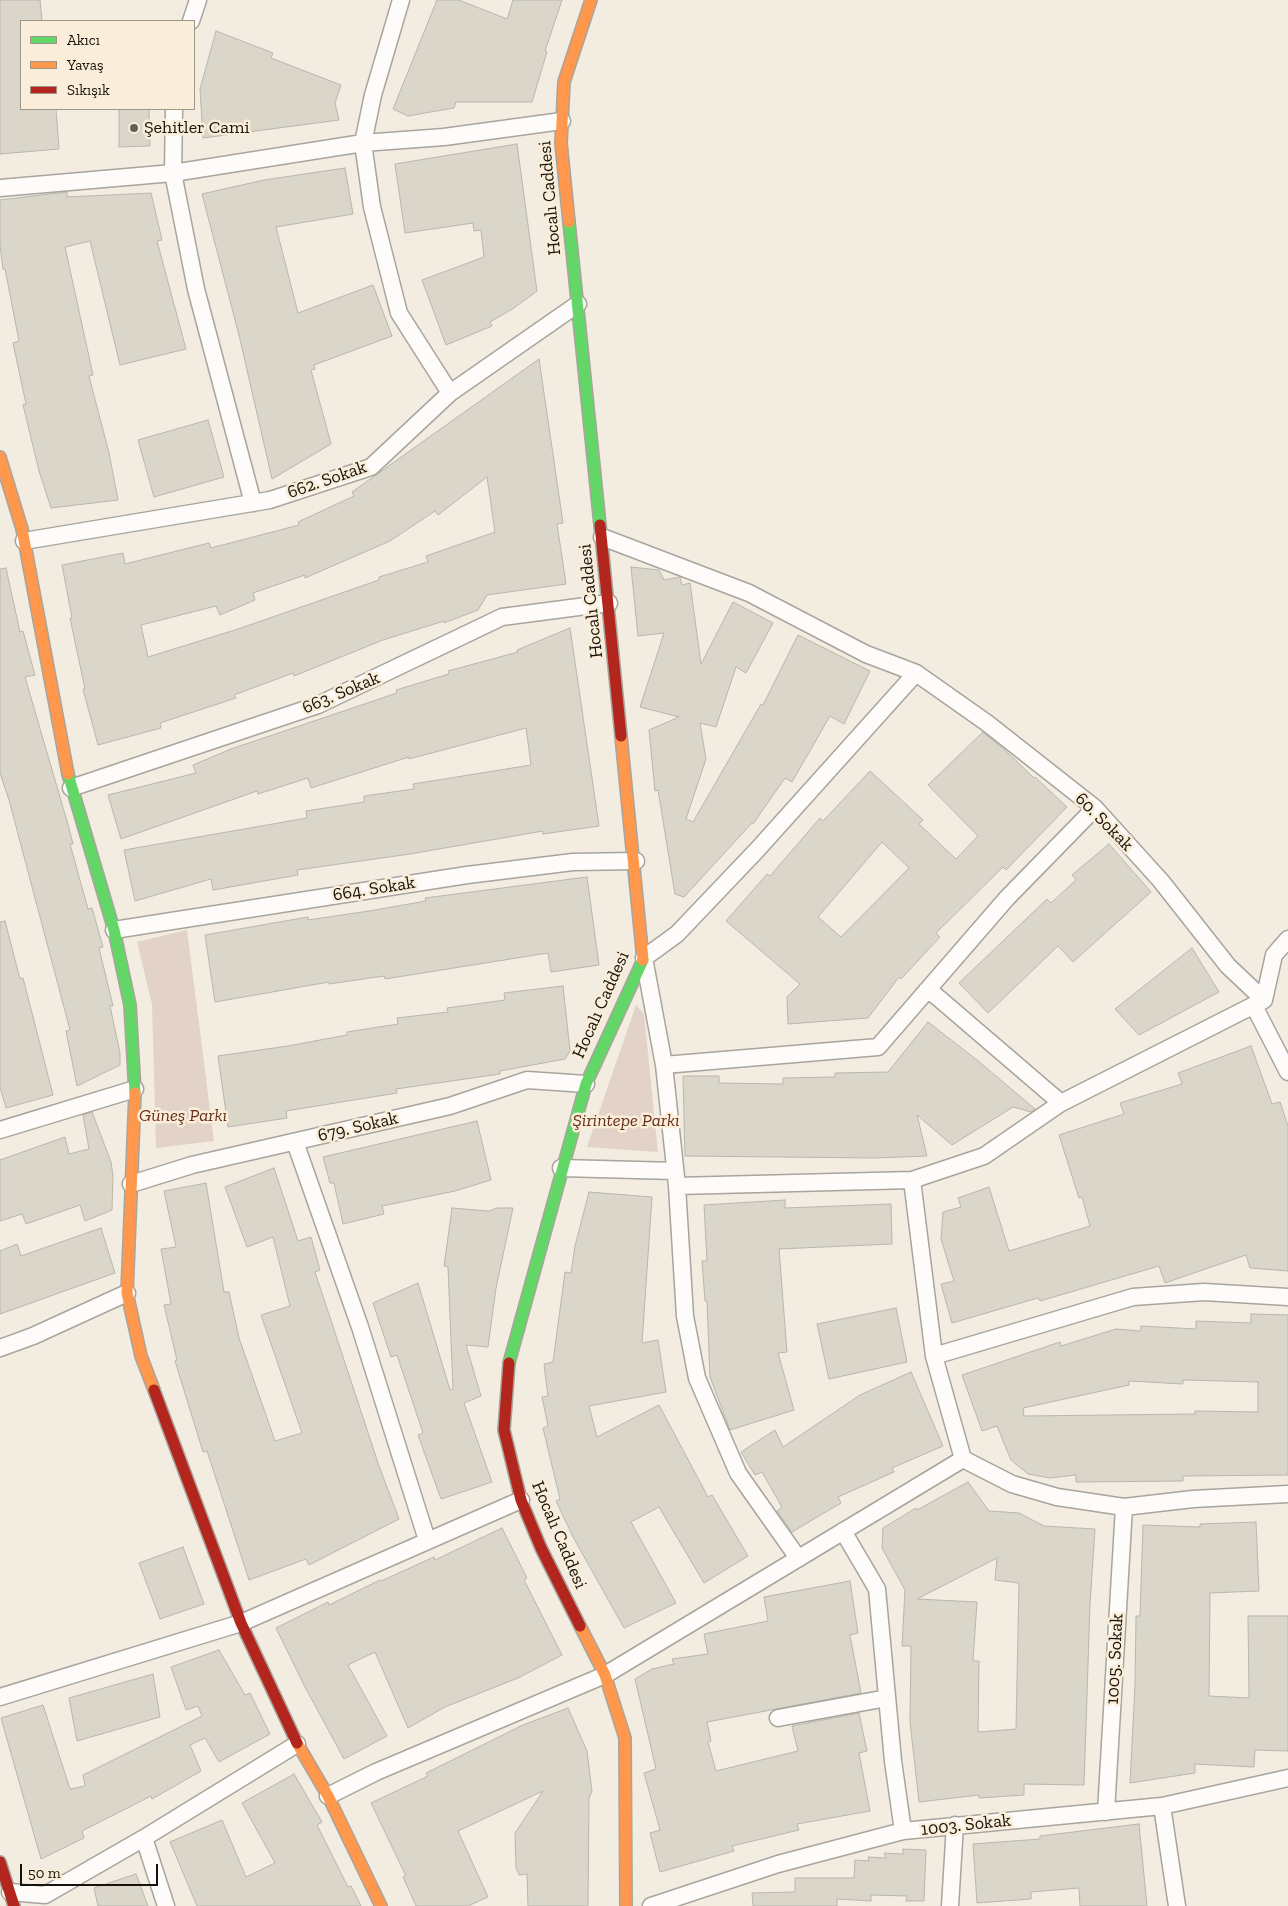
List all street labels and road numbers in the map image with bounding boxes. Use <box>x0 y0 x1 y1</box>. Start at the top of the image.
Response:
street label: Hocalı Caddesi <box>534 140 566 256</box>
street label: 662. Sokak <box>284 456 370 504</box>
street label: Hocalı Caddesi <box>574 543 608 659</box>
street label: 663. Sokak <box>299 667 383 719</box>
street label: 60. Sokak <box>1070 788 1138 856</box>
street label: 664. Sokak <box>331 872 417 906</box>
street label: Hocalı Caddesi <box>568 948 634 1062</box>
street label: 679. Sokak <box>316 1107 400 1147</box>
street label: Hocalı Caddesi <box>527 1478 591 1592</box>
street label: 1005. Sokak <box>1102 1613 1128 1705</box>
street label: 1003. Sokak <box>920 1810 1012 1840</box>

